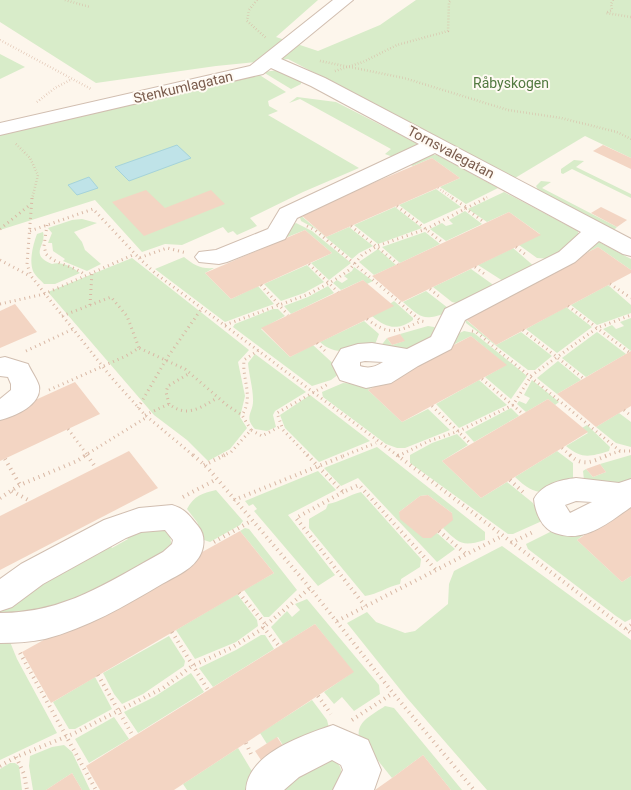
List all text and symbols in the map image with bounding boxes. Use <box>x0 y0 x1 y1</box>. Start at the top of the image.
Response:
street label: Stenkumlagatan <box>132 68 234 106</box>
park label: Råbyskogen <box>473 75 549 91</box>
street label: Tornsvalegatan <box>405 122 497 182</box>

